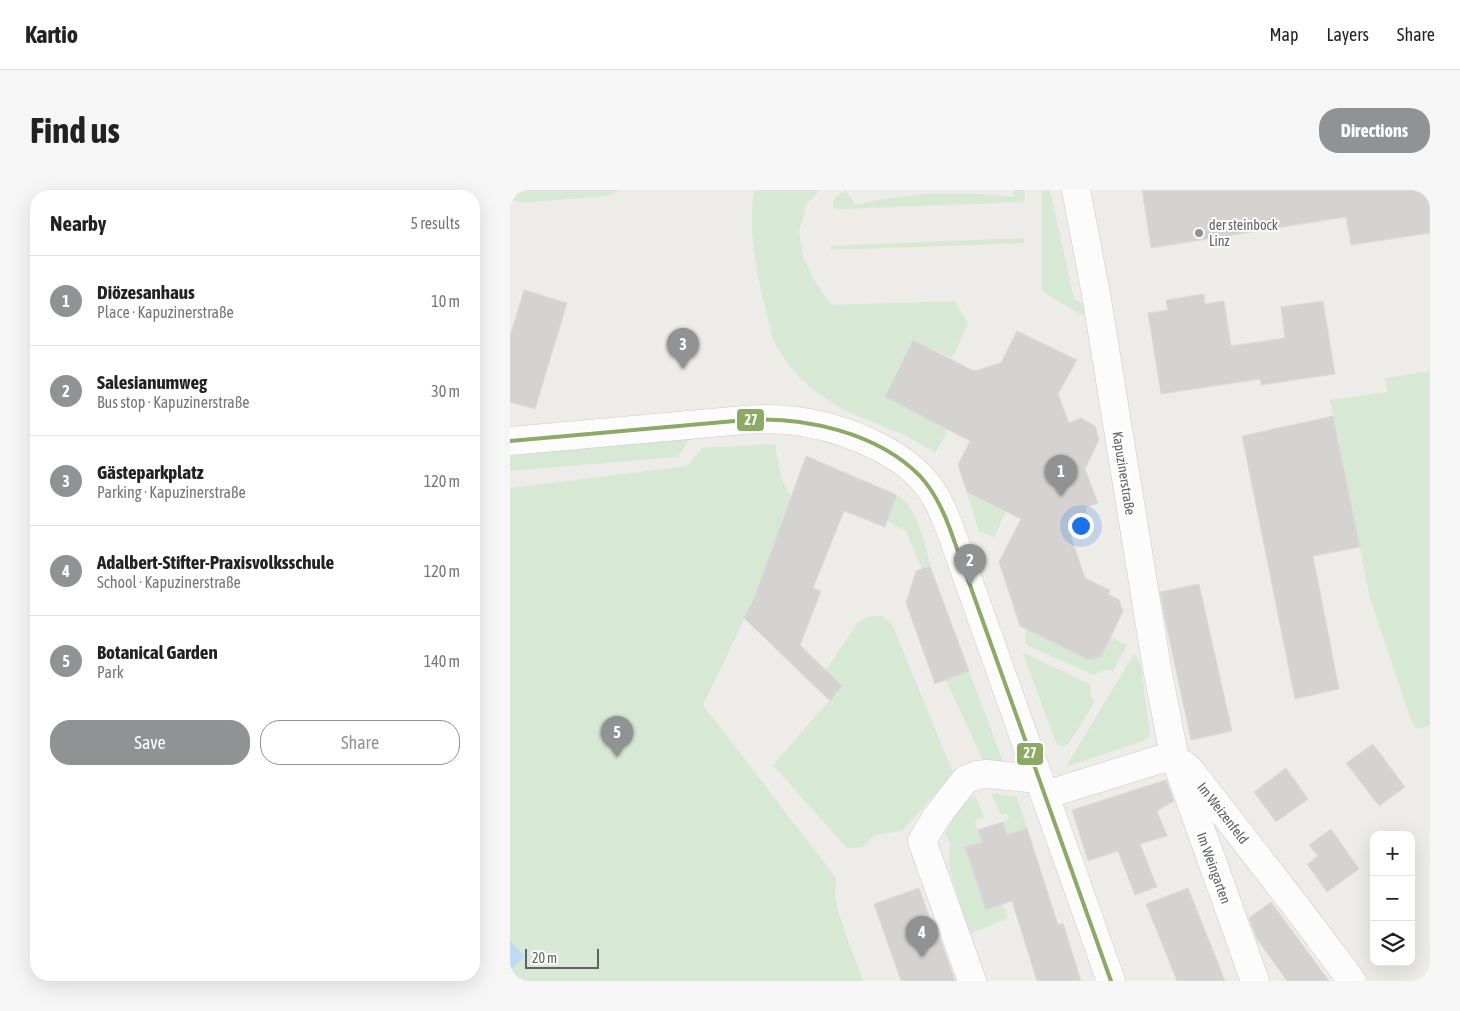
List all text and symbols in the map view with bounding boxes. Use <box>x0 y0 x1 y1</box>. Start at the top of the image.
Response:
text: Kartio <box>25 21 78 48</box>
text: Map <box>1269 24 1298 45</box>
text: Layers <box>1326 24 1369 45</box>
text: Share <box>1397 24 1435 45</box>
button: Directions <box>1319 108 1430 153</box>
text: Find us <box>30 110 120 150</box>
text: Nearby <box>50 211 106 235</box>
text: 5 results <box>410 214 460 232</box>
place label: der steinbock Linz <box>1209 217 1278 249</box>
marker: der steinbock Linz <box>1193 227 1205 239</box>
text: Diözesanhaus <box>97 281 195 303</box>
text: 1 <box>62 292 70 310</box>
text: 10 m <box>431 292 460 310</box>
text: Place · Kapuzinerstraße <box>97 303 234 321</box>
pin: 3 <box>667 328 699 369</box>
text: Salesianumweg <box>97 371 207 393</box>
text: 2 <box>62 382 70 400</box>
text: 30 m <box>431 382 460 400</box>
text: Bus stop · Kapuzinerstraße <box>97 393 250 411</box>
line badge: 27 <box>736 408 765 432</box>
text: 27 <box>744 412 758 428</box>
street label: Kapuzinerstraße <box>1110 430 1138 516</box>
pin: 1 <box>1045 455 1077 496</box>
text: Gästeparkplatz <box>97 461 204 483</box>
text: 3 <box>62 472 70 490</box>
text: 120 m <box>424 472 460 490</box>
text: Parking · Kapuzinerstraße <box>97 483 246 501</box>
your location <box>1068 513 1094 539</box>
pin: 2 <box>954 544 986 585</box>
text: Adalbert-Stifter-Praxisvolksschule <box>97 551 334 573</box>
text: 4 <box>62 562 70 580</box>
text: 120 m <box>424 562 460 580</box>
text: School · Kapuzinerstraße <box>97 573 241 591</box>
text: Botanical Garden <box>97 641 218 663</box>
text: 5 <box>62 652 70 670</box>
text: 140 m <box>424 652 460 670</box>
text: Park <box>97 663 124 681</box>
pin: 5 <box>601 716 633 757</box>
button: Save <box>50 720 250 765</box>
button: Share <box>260 720 460 765</box>
line badge: 27 <box>1016 742 1044 766</box>
text: 27 <box>1023 745 1037 761</box>
street label: Im Weizenfeld <box>1194 779 1252 847</box>
street label: Im Weingarten <box>1194 830 1234 906</box>
map controls <box>1370 831 1415 966</box>
button: + <box>1370 831 1415 876</box>
button: − <box>1370 876 1415 921</box>
pin: 4 <box>906 916 938 957</box>
button: layers <box>1370 921 1415 966</box>
scale bar <box>525 946 599 969</box>
text: 20 m <box>532 950 557 966</box>

